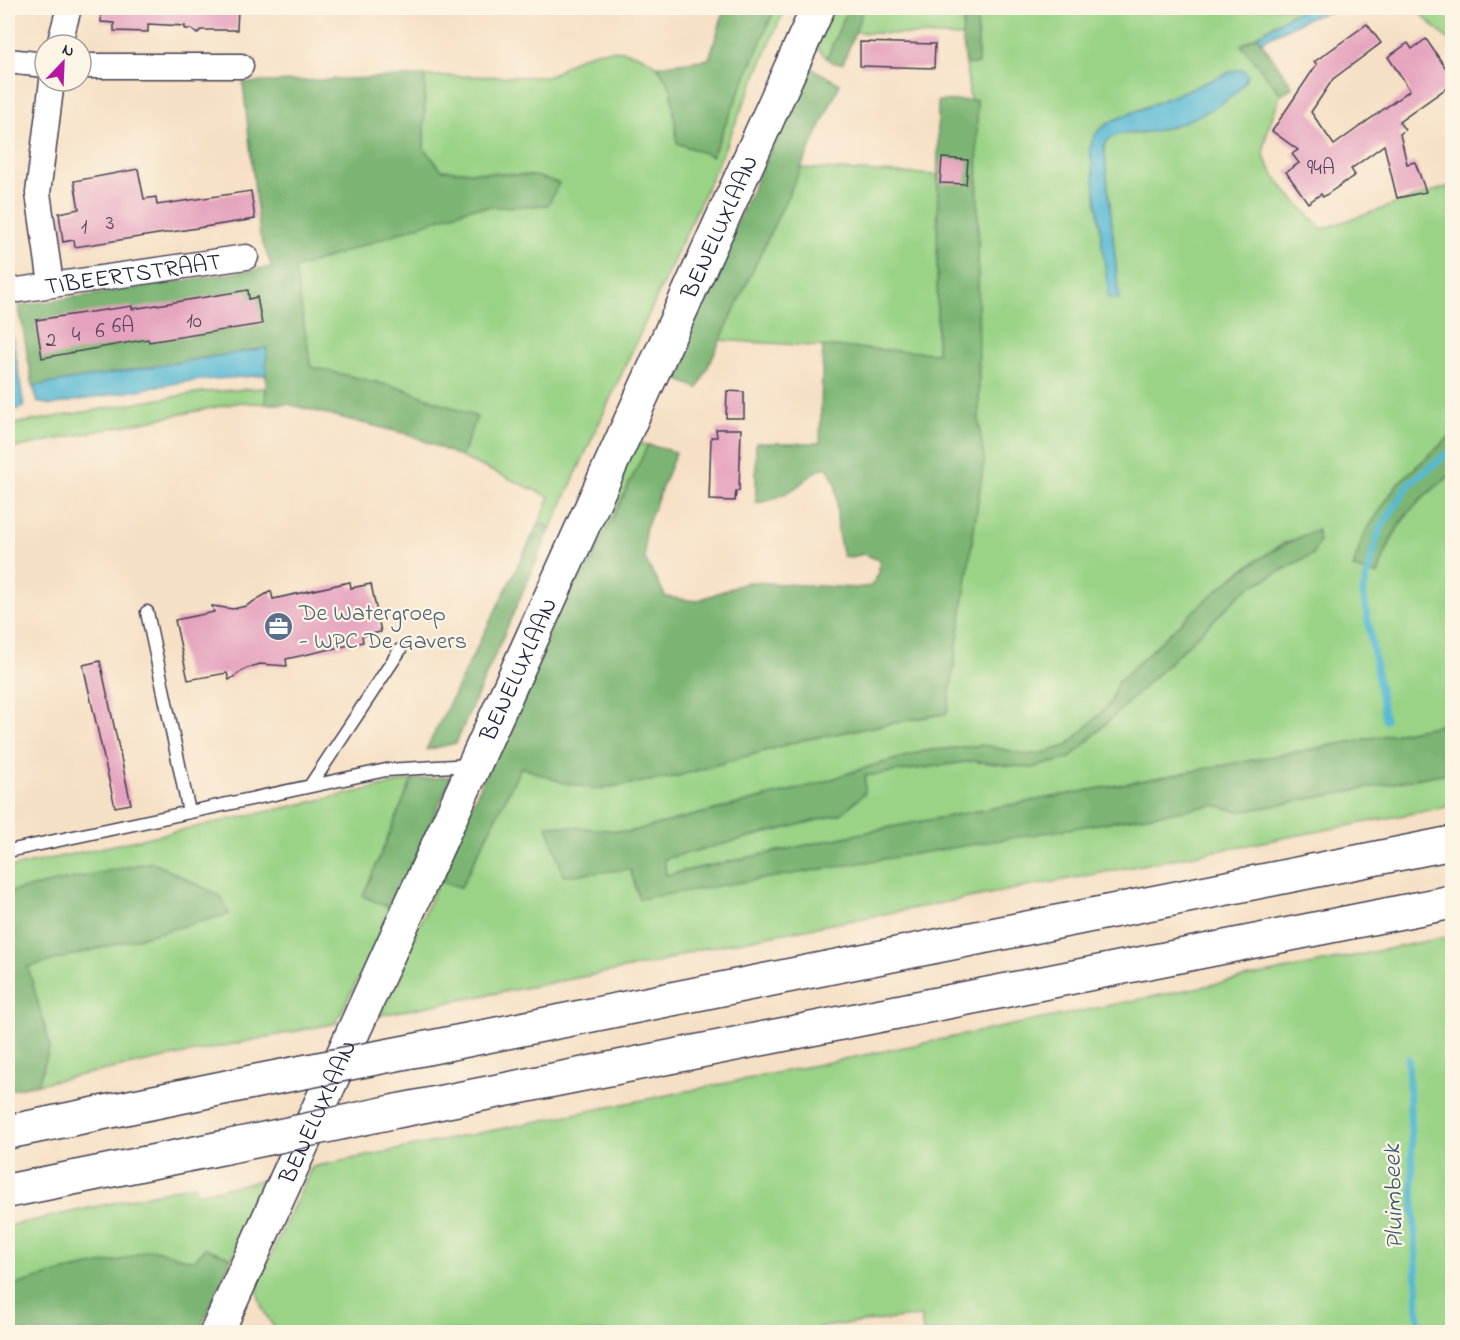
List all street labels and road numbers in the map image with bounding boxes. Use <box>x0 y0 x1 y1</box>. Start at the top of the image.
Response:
street label: BENELUXLAAN <box>673 150 769 306</box>
street label: TIBEERTSTRAAT <box>43 246 224 306</box>
street label: BENELUXLAAN <box>472 593 568 748</box>
street label: BENELUXLAAN <box>271 1035 367 1191</box>

